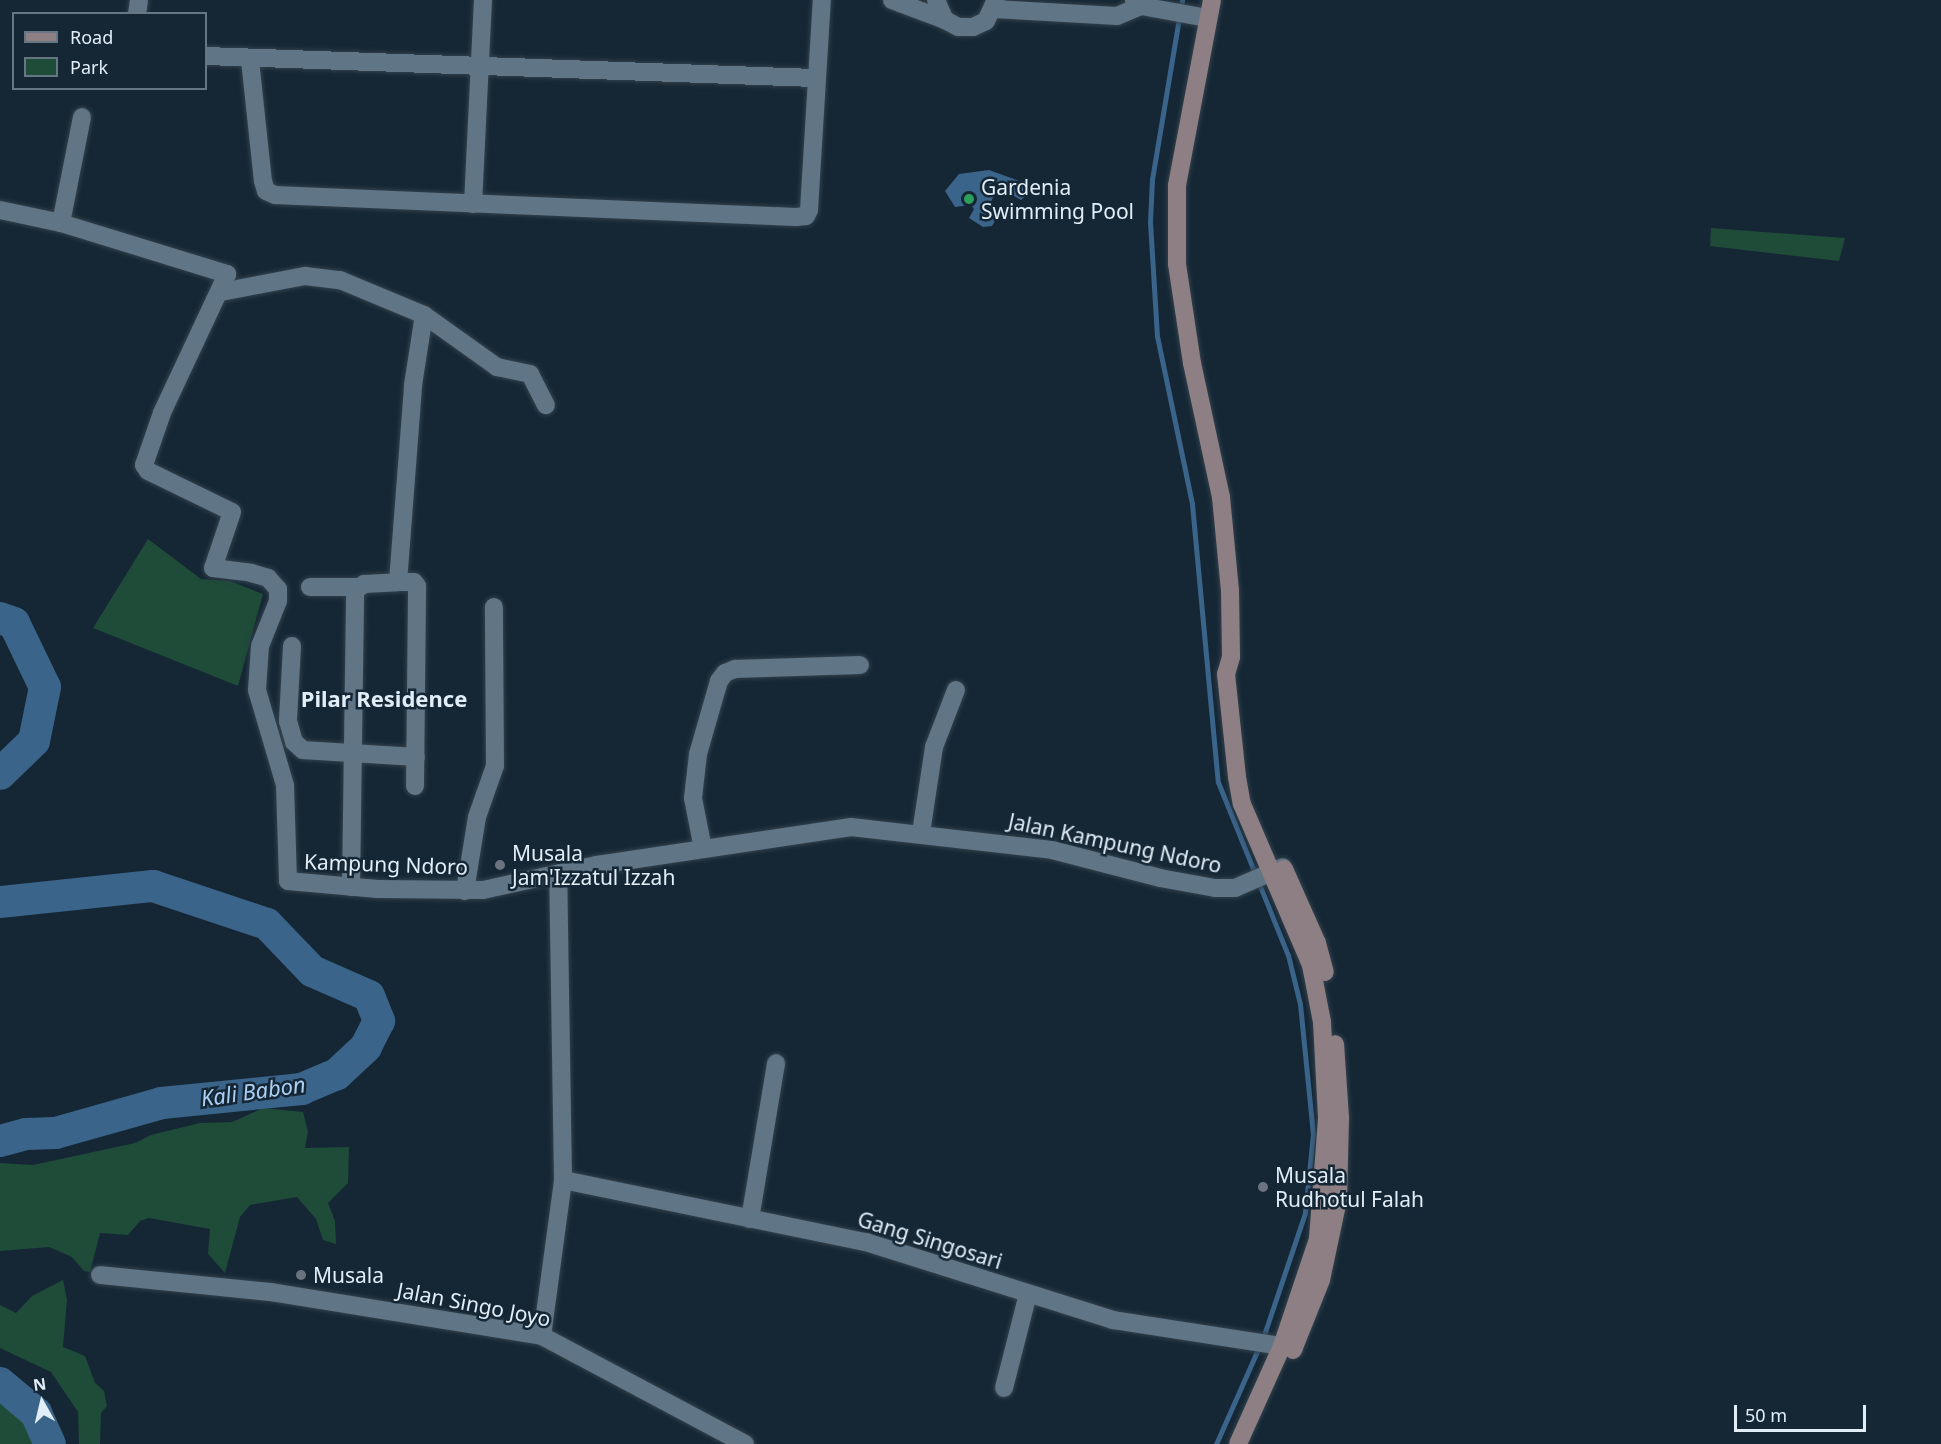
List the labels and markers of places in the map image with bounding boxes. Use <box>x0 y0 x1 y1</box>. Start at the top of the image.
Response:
place label: Gardenia Swimming Pool <box>981 174 1134 224</box>
marker: Gardenia Swimming Pool <box>962 192 976 206</box>
place label: Musala Jam'Izzatul Izzah <box>512 840 675 890</box>
marker: Musala Jam'Izzatul Izzah <box>493 858 507 872</box>
place label: Musala Rudhotul Falah <box>1275 1162 1424 1212</box>
marker: Musala Rudhotul Falah <box>1256 1180 1270 1194</box>
place label: Musala <box>313 1262 384 1288</box>
marker: Musala <box>294 1268 308 1282</box>

